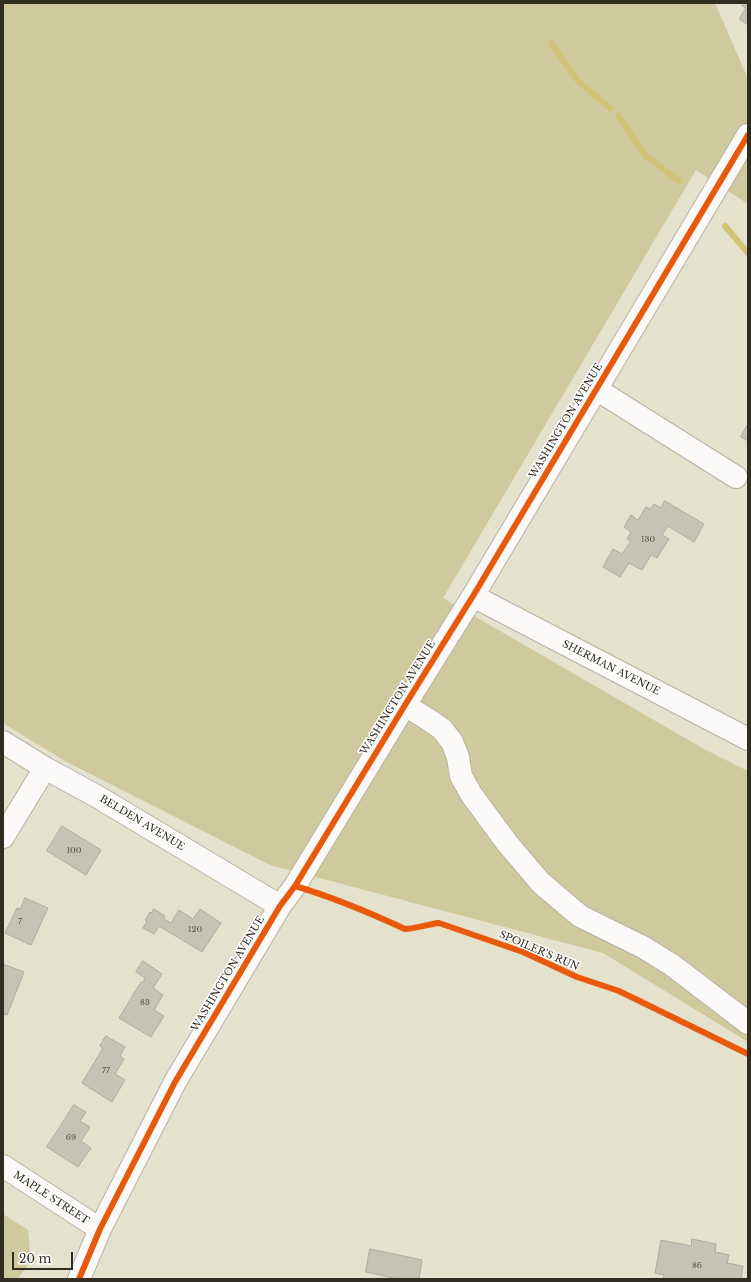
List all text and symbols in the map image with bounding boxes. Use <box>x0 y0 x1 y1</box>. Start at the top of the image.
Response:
street label: WASHINGTON AVENUE <box>527 361 605 481</box>
house number: 130 <box>641 535 655 545</box>
street label: SHERMAN AVENUE <box>560 638 662 698</box>
street label: WASHINGTON AVENUE <box>358 639 438 757</box>
street label: BELDEN AVENUE <box>97 793 187 853</box>
house number: 100 <box>67 846 81 856</box>
street label: WASHINGTON AVENUE <box>189 914 267 1034</box>
house number: 7 <box>18 917 22 927</box>
house number: 120 <box>188 925 202 935</box>
street label: SPOILER'S RUN <box>497 929 581 973</box>
house number: 83 <box>140 998 150 1008</box>
house number: 77 <box>102 1066 110 1076</box>
house number: 69 <box>66 1133 76 1143</box>
street label: MAPLE STREET <box>11 1169 91 1227</box>
scale bar <box>14 1244 75 1270</box>
text: 20 m <box>19 1251 51 1266</box>
house number: 86 <box>692 1261 702 1271</box>

